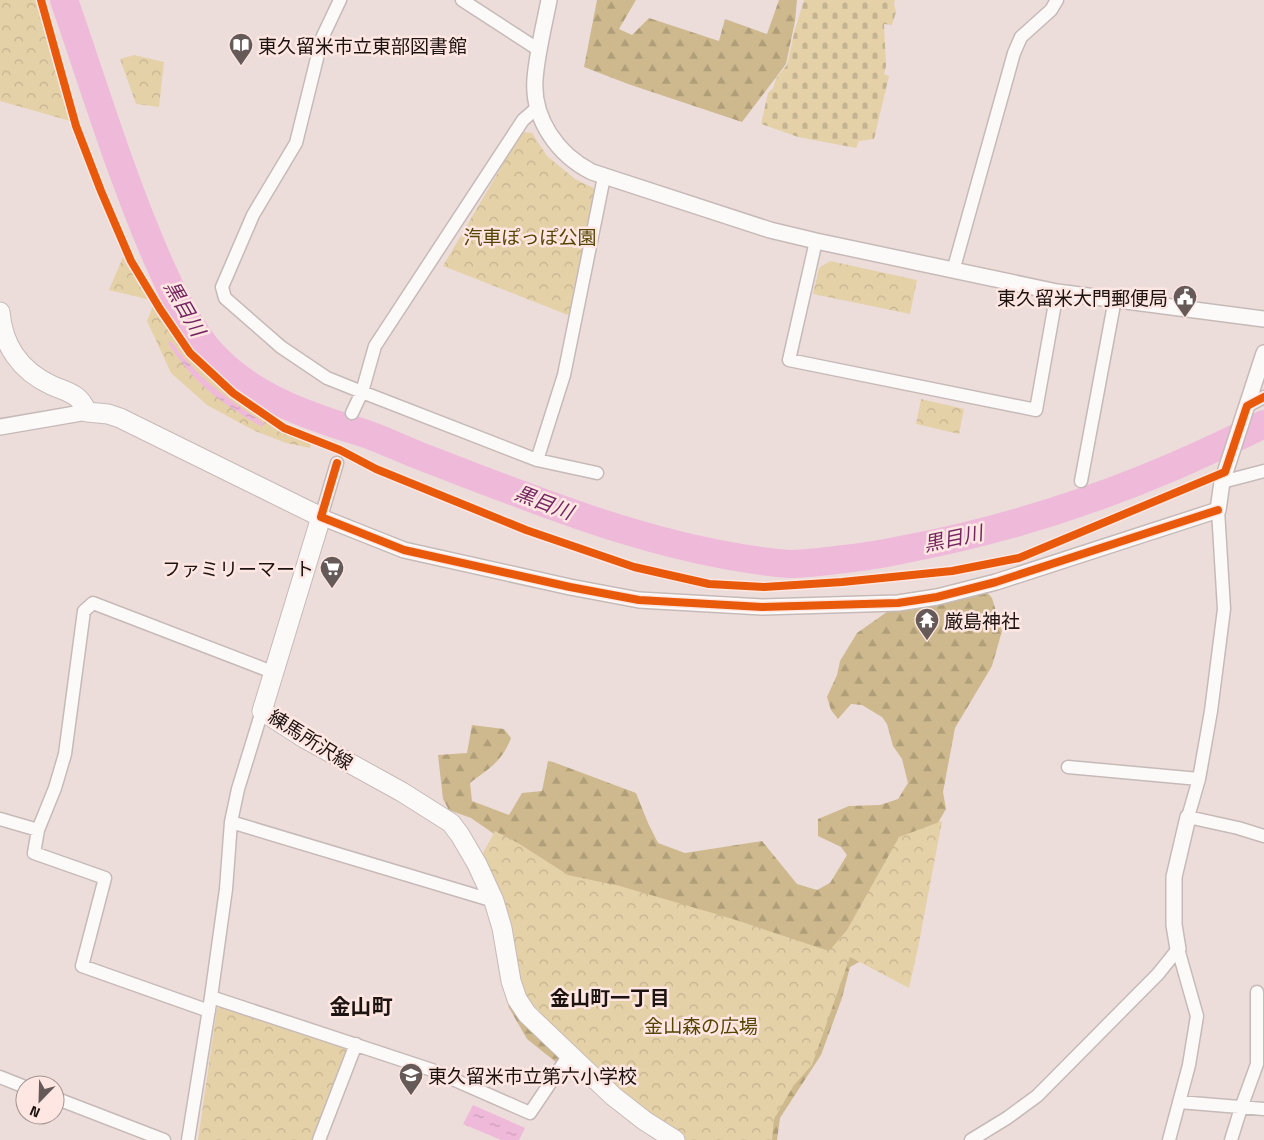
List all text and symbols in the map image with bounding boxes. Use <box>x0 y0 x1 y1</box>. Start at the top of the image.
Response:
place label: 東久留米市立東部図書館 <box>258 31 467 60</box>
library icon: 東久留米市立東部図書館 <box>228 32 254 66</box>
park label: 汽車ぽっぽ公園 <box>463 222 597 251</box>
water label: 黒目川 <box>157 274 214 343</box>
place label: 東久留米大門郵便局 <box>997 283 1168 312</box>
public building icon: 東久留米大門郵便局 <box>1172 284 1198 318</box>
water label: 黒目川 <box>510 477 579 528</box>
water label: 黒目川 <box>920 516 988 559</box>
place label: ファミリーマート <box>162 554 314 583</box>
supermarket icon: ファミリーマート <box>319 555 345 589</box>
place label: 厳島神社 <box>944 606 1020 635</box>
temple icon: 厳島神社 <box>914 607 940 641</box>
street label: 練馬所沢線 <box>263 702 359 776</box>
district label: 金山町一丁目 <box>550 982 670 1013</box>
district label: 金山町 <box>330 990 393 1022</box>
park label: 金山森の広場 <box>644 1011 758 1040</box>
place label: 東久留米市立第六小学校 <box>428 1061 637 1090</box>
school or university icon: 東久留米市立第六小学校 <box>398 1062 424 1096</box>
north arrow <box>15 1075 65 1125</box>
text: N <box>26 1101 43 1124</box>

